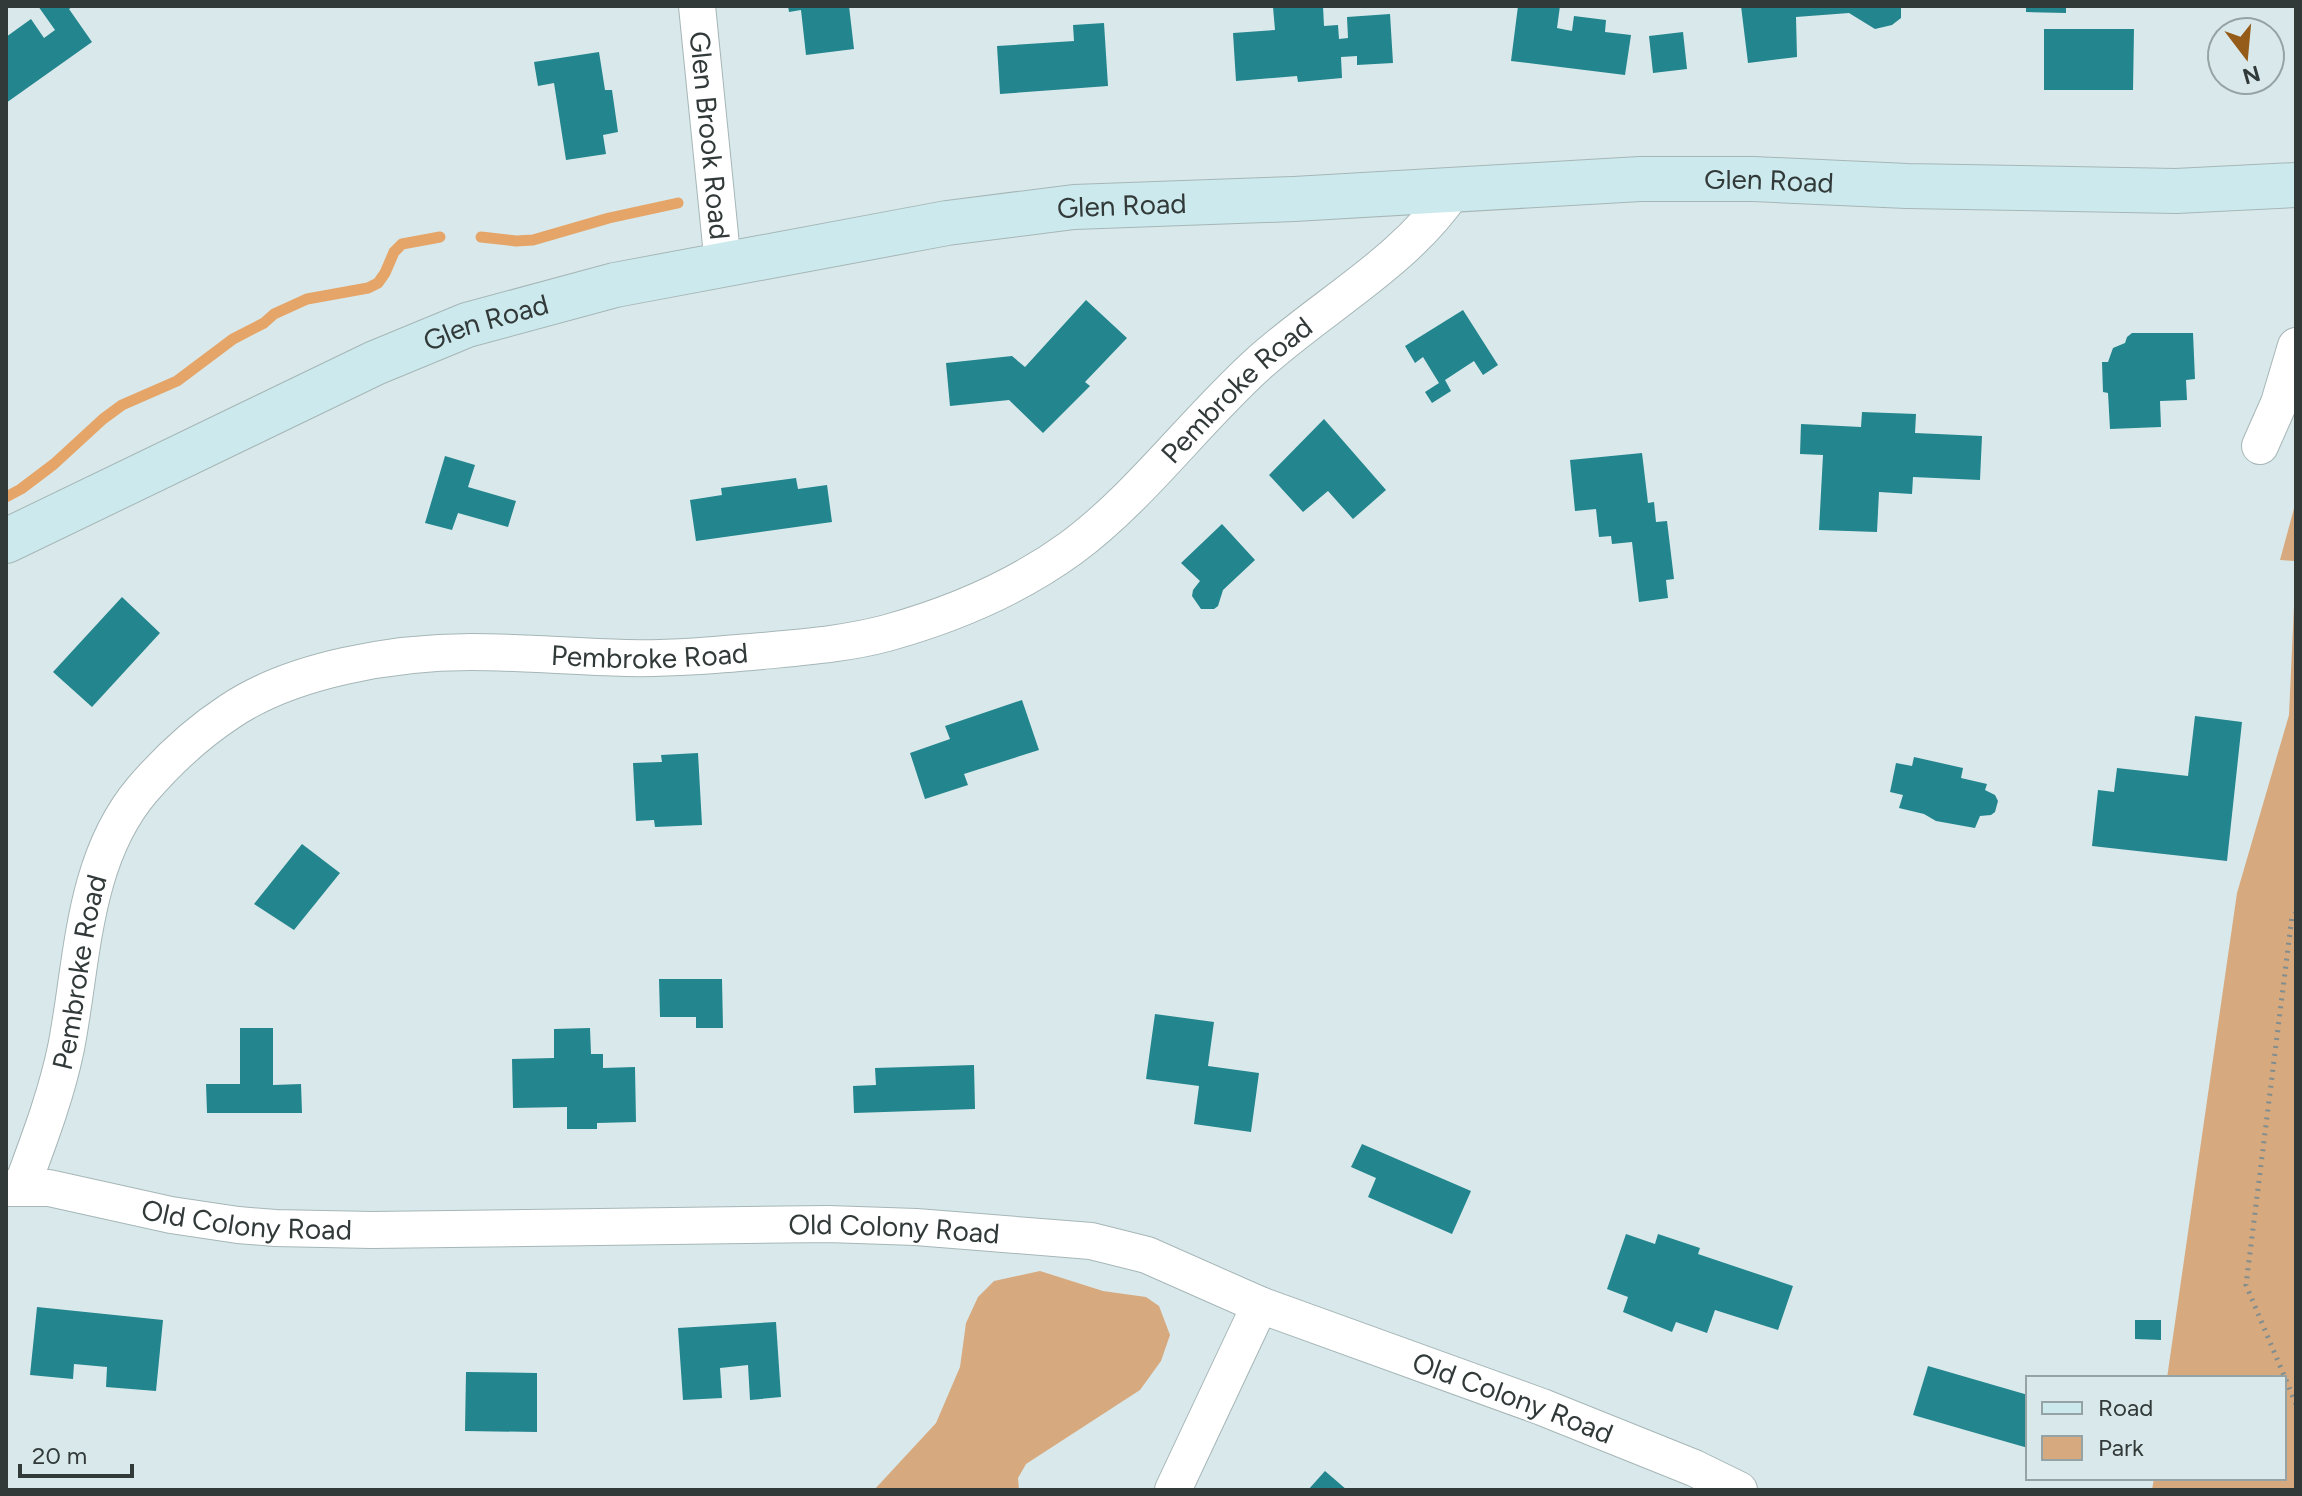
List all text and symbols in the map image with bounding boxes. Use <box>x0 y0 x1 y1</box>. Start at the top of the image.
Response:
north arrow <box>2206 16 2286 96</box>
street label: Glen Brook Road <box>683 29 737 241</box>
text: N <box>2239 59 2263 90</box>
street label: Glen Road <box>1704 162 1835 200</box>
street label: Glen Road <box>1055 186 1187 226</box>
street label: Glen Road <box>418 287 552 358</box>
street label: Pembroke Road <box>1154 309 1319 470</box>
street label: Pembroke Road <box>550 635 750 675</box>
street label: Pembroke Road <box>45 871 114 1073</box>
street label: Old Colony Road <box>138 1192 352 1247</box>
street label: Old Colony Road <box>788 1207 1001 1251</box>
street label: Old Colony Road <box>1408 1345 1618 1451</box>
legend <box>2026 1376 2286 1480</box>
text: Road <box>2098 1393 2153 1422</box>
scale bar <box>20 1428 132 1478</box>
text: Park <box>2098 1433 2144 1462</box>
text: 20 m <box>32 1441 87 1470</box>

